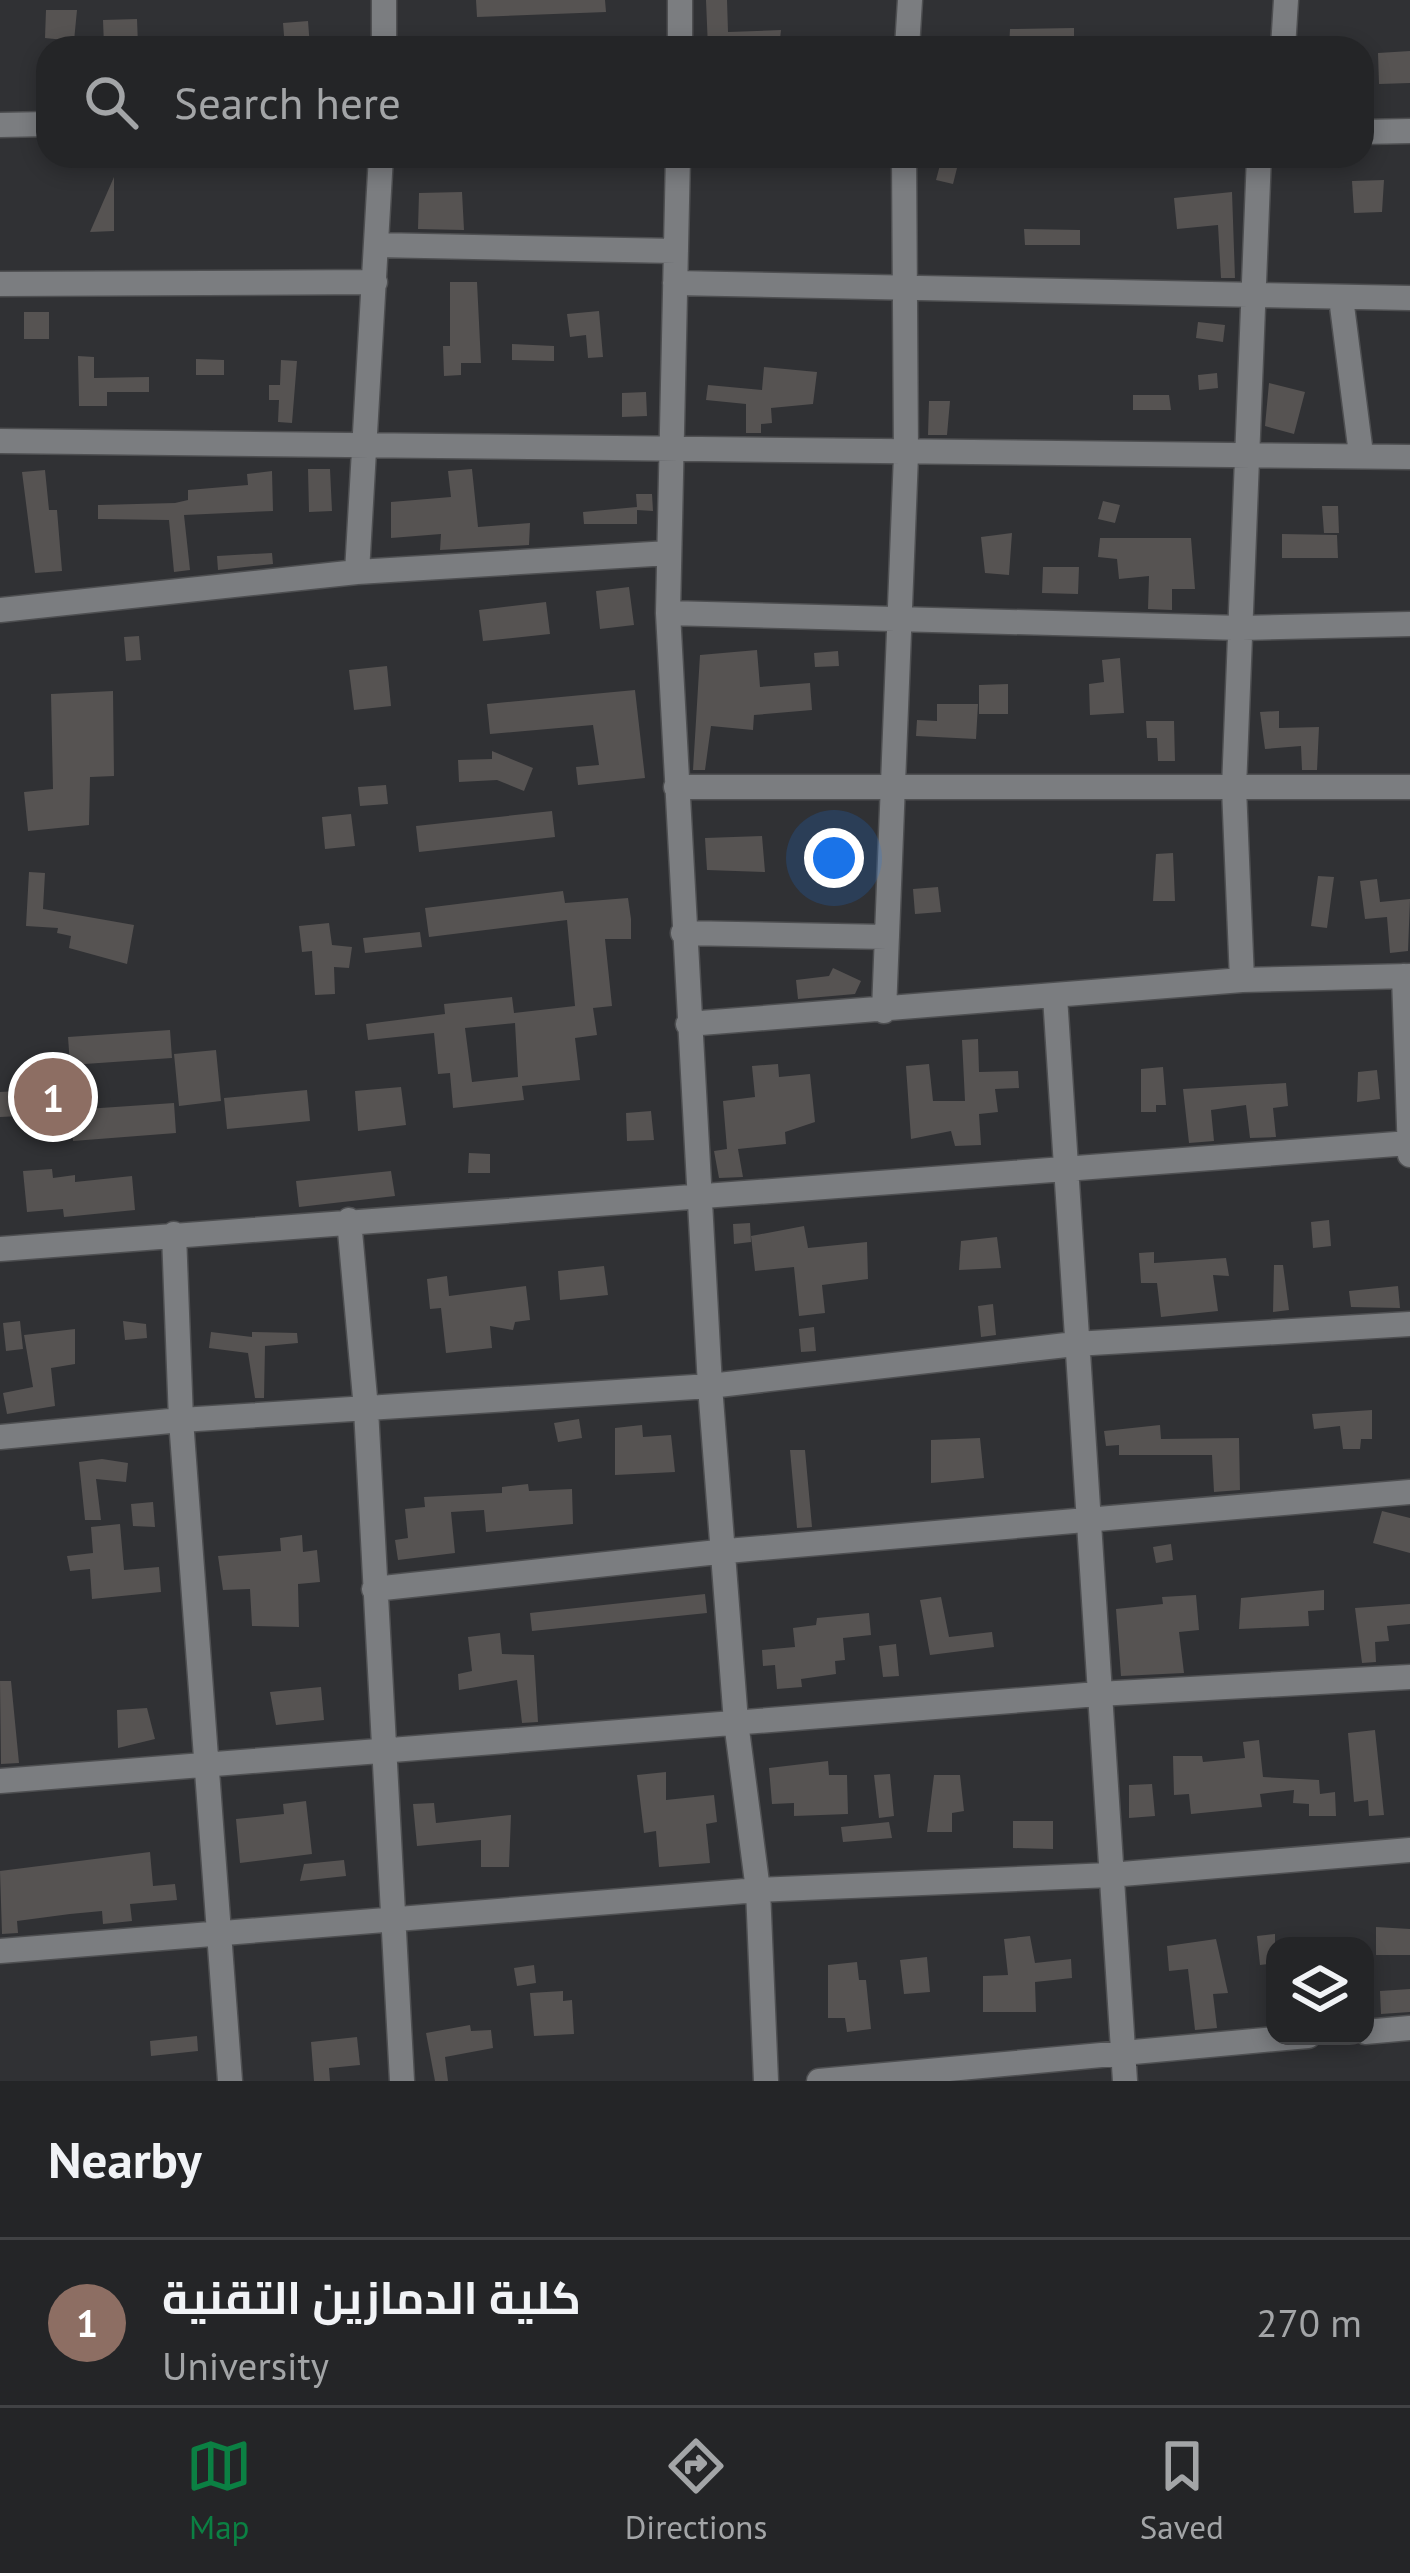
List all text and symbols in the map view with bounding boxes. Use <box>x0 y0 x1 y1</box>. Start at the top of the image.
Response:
search box <box>36 36 1374 168</box>
icon: search <box>78 69 144 135</box>
text: Search here <box>174 73 401 131</box>
your location <box>804 828 864 888</box>
pin: 1 <box>14 1052 92 1142</box>
map controls <box>1266 1937 1374 2045</box>
button: layers <box>1266 1937 1374 2045</box>
text: Nearby <box>48 2126 202 2192</box>
text: كلية الدمازين التقنية <box>162 2268 581 2326</box>
text: 1 <box>76 2297 98 2348</box>
text: 270 m <box>1256 2297 1362 2348</box>
text: University <box>162 2340 329 2391</box>
tab: Map <box>186 2433 252 2548</box>
tab: Directions <box>625 2433 767 2548</box>
tab: Saved <box>1140 2433 1224 2548</box>

